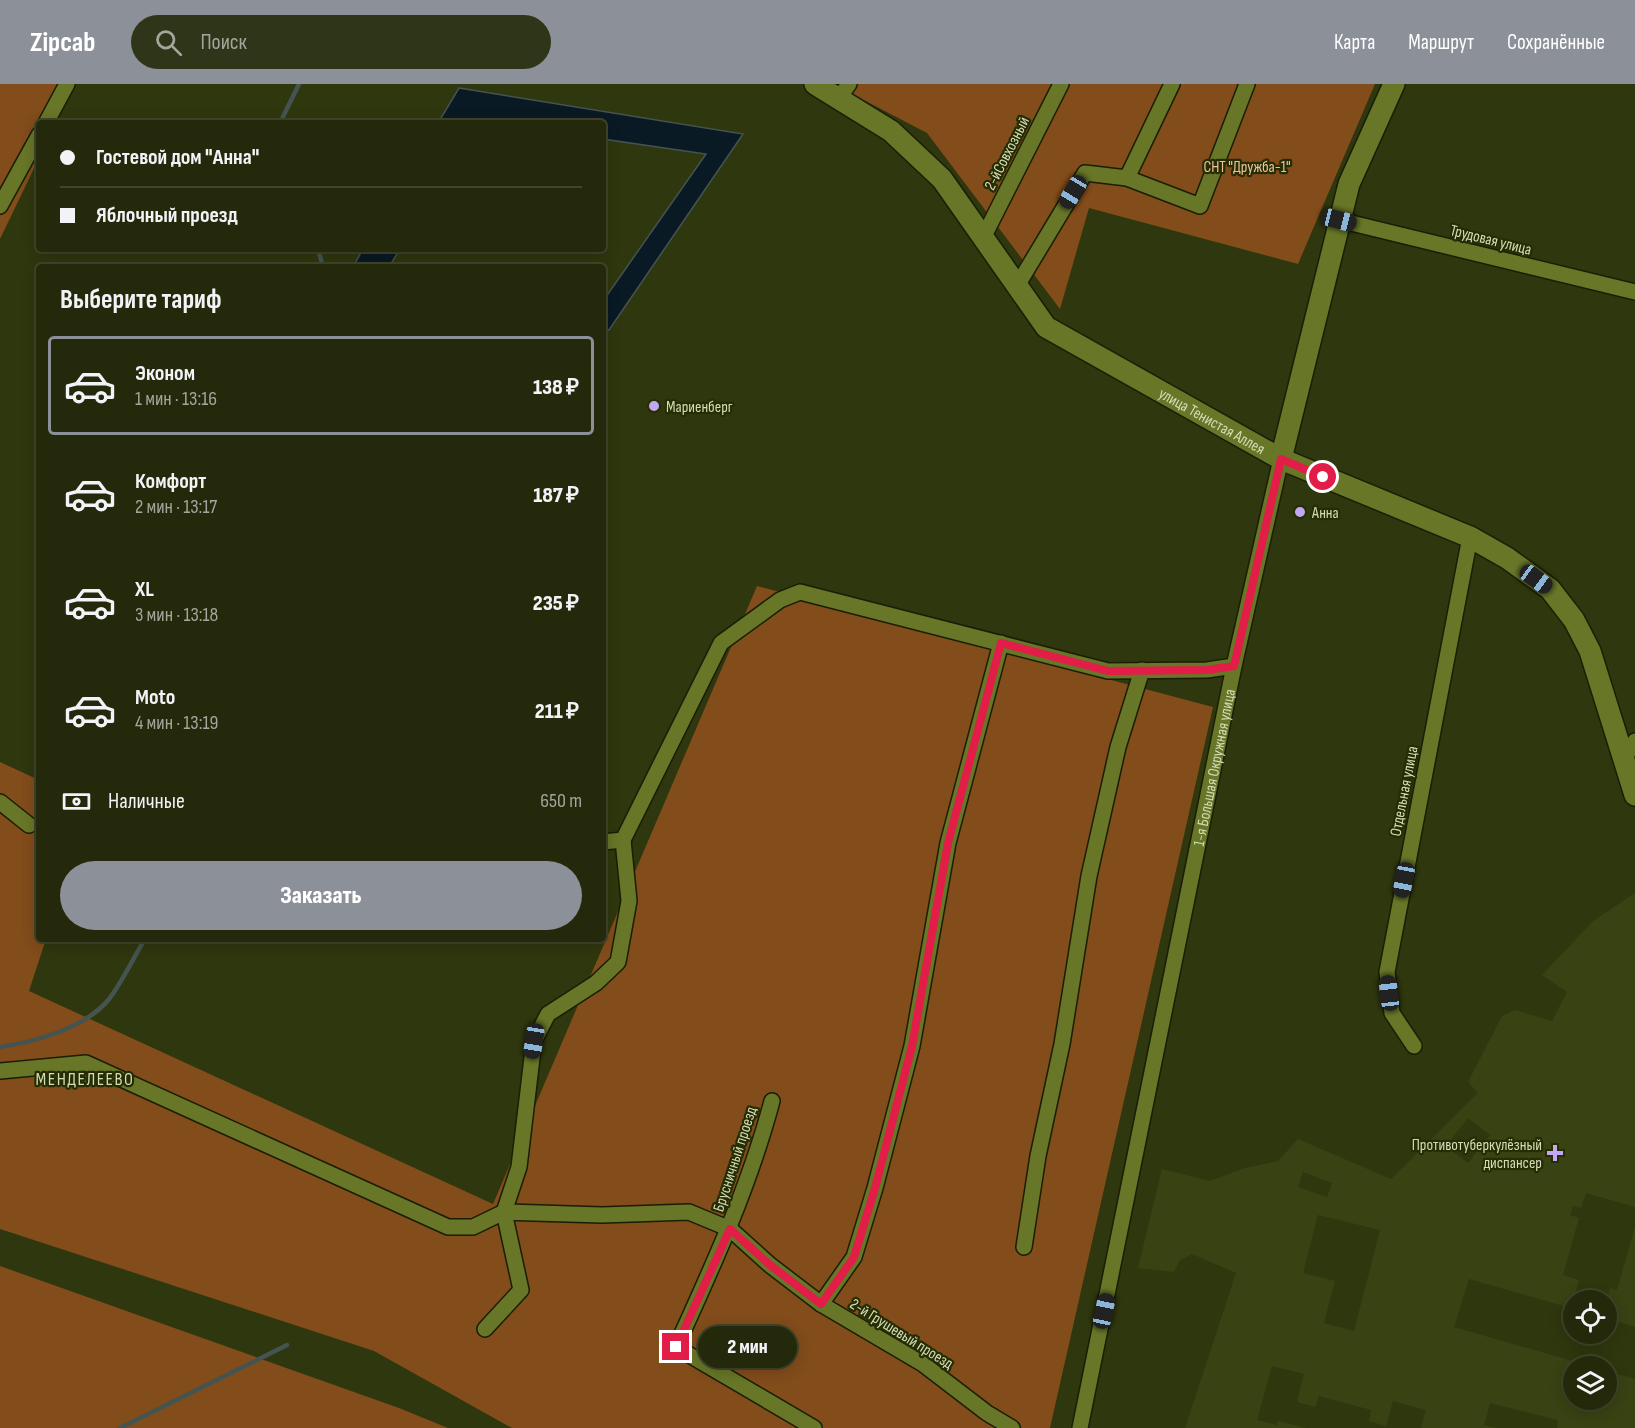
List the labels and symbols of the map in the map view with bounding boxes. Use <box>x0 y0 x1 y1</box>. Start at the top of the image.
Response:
street label: 2-йСовхозный <box>981 114 1034 194</box>
park label: СНТ "Дружба-1" <box>1203 158 1291 177</box>
car <box>1056 172 1090 212</box>
car <box>1319 207 1359 233</box>
street label: Трудовая улица <box>1448 221 1533 260</box>
street label: улица Тенистая Аллея <box>1155 384 1268 459</box>
place label: Мариенберг <box>666 398 733 417</box>
marker: Мариенберг <box>647 399 661 413</box>
route start <box>1309 463 1336 490</box>
place label: Анна <box>1311 504 1339 523</box>
marker: Анна <box>1293 505 1307 519</box>
car <box>1516 561 1556 597</box>
street label: 1-я Большая Окружная улица <box>1190 687 1240 848</box>
street label: Отдельная улица <box>1386 745 1423 838</box>
car <box>1392 861 1416 899</box>
car <box>1378 974 1400 1012</box>
car <box>522 1022 546 1060</box>
district label: МЕНДЕЛЕЕВО <box>36 1069 134 1090</box>
street label: Брусничный проезд <box>710 1104 761 1214</box>
place label: Противотуберкулёзный диспансер <box>1412 1136 1542 1173</box>
marker: Противотуберкулёзный диспансер <box>1546 1144 1564 1162</box>
car <box>1091 1292 1117 1330</box>
street label: 2-й Грушевый проезд <box>846 1295 957 1374</box>
callout: 2 мин <box>697 1326 796 1368</box>
route end <box>662 1333 689 1360</box>

